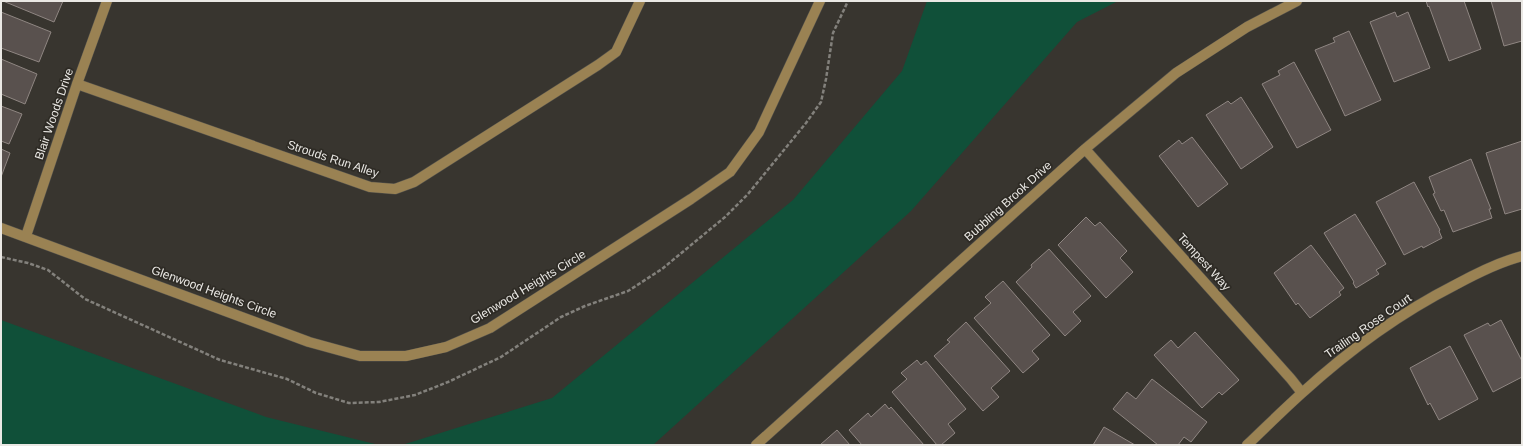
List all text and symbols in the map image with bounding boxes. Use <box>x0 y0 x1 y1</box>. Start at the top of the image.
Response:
street label: Blair Woods Drive <box>32 66 76 162</box>
street label: Strouds Run Alley <box>285 138 381 180</box>
street label: Bubbling Brook Drive <box>961 158 1055 244</box>
street label: Tempest Way <box>1175 230 1233 294</box>
street label: Glenwood Heights Circle <box>468 247 588 327</box>
street label: Glenwood Heights Circle <box>150 263 279 321</box>
street label: Trailing Rose Court <box>1322 290 1415 361</box>

